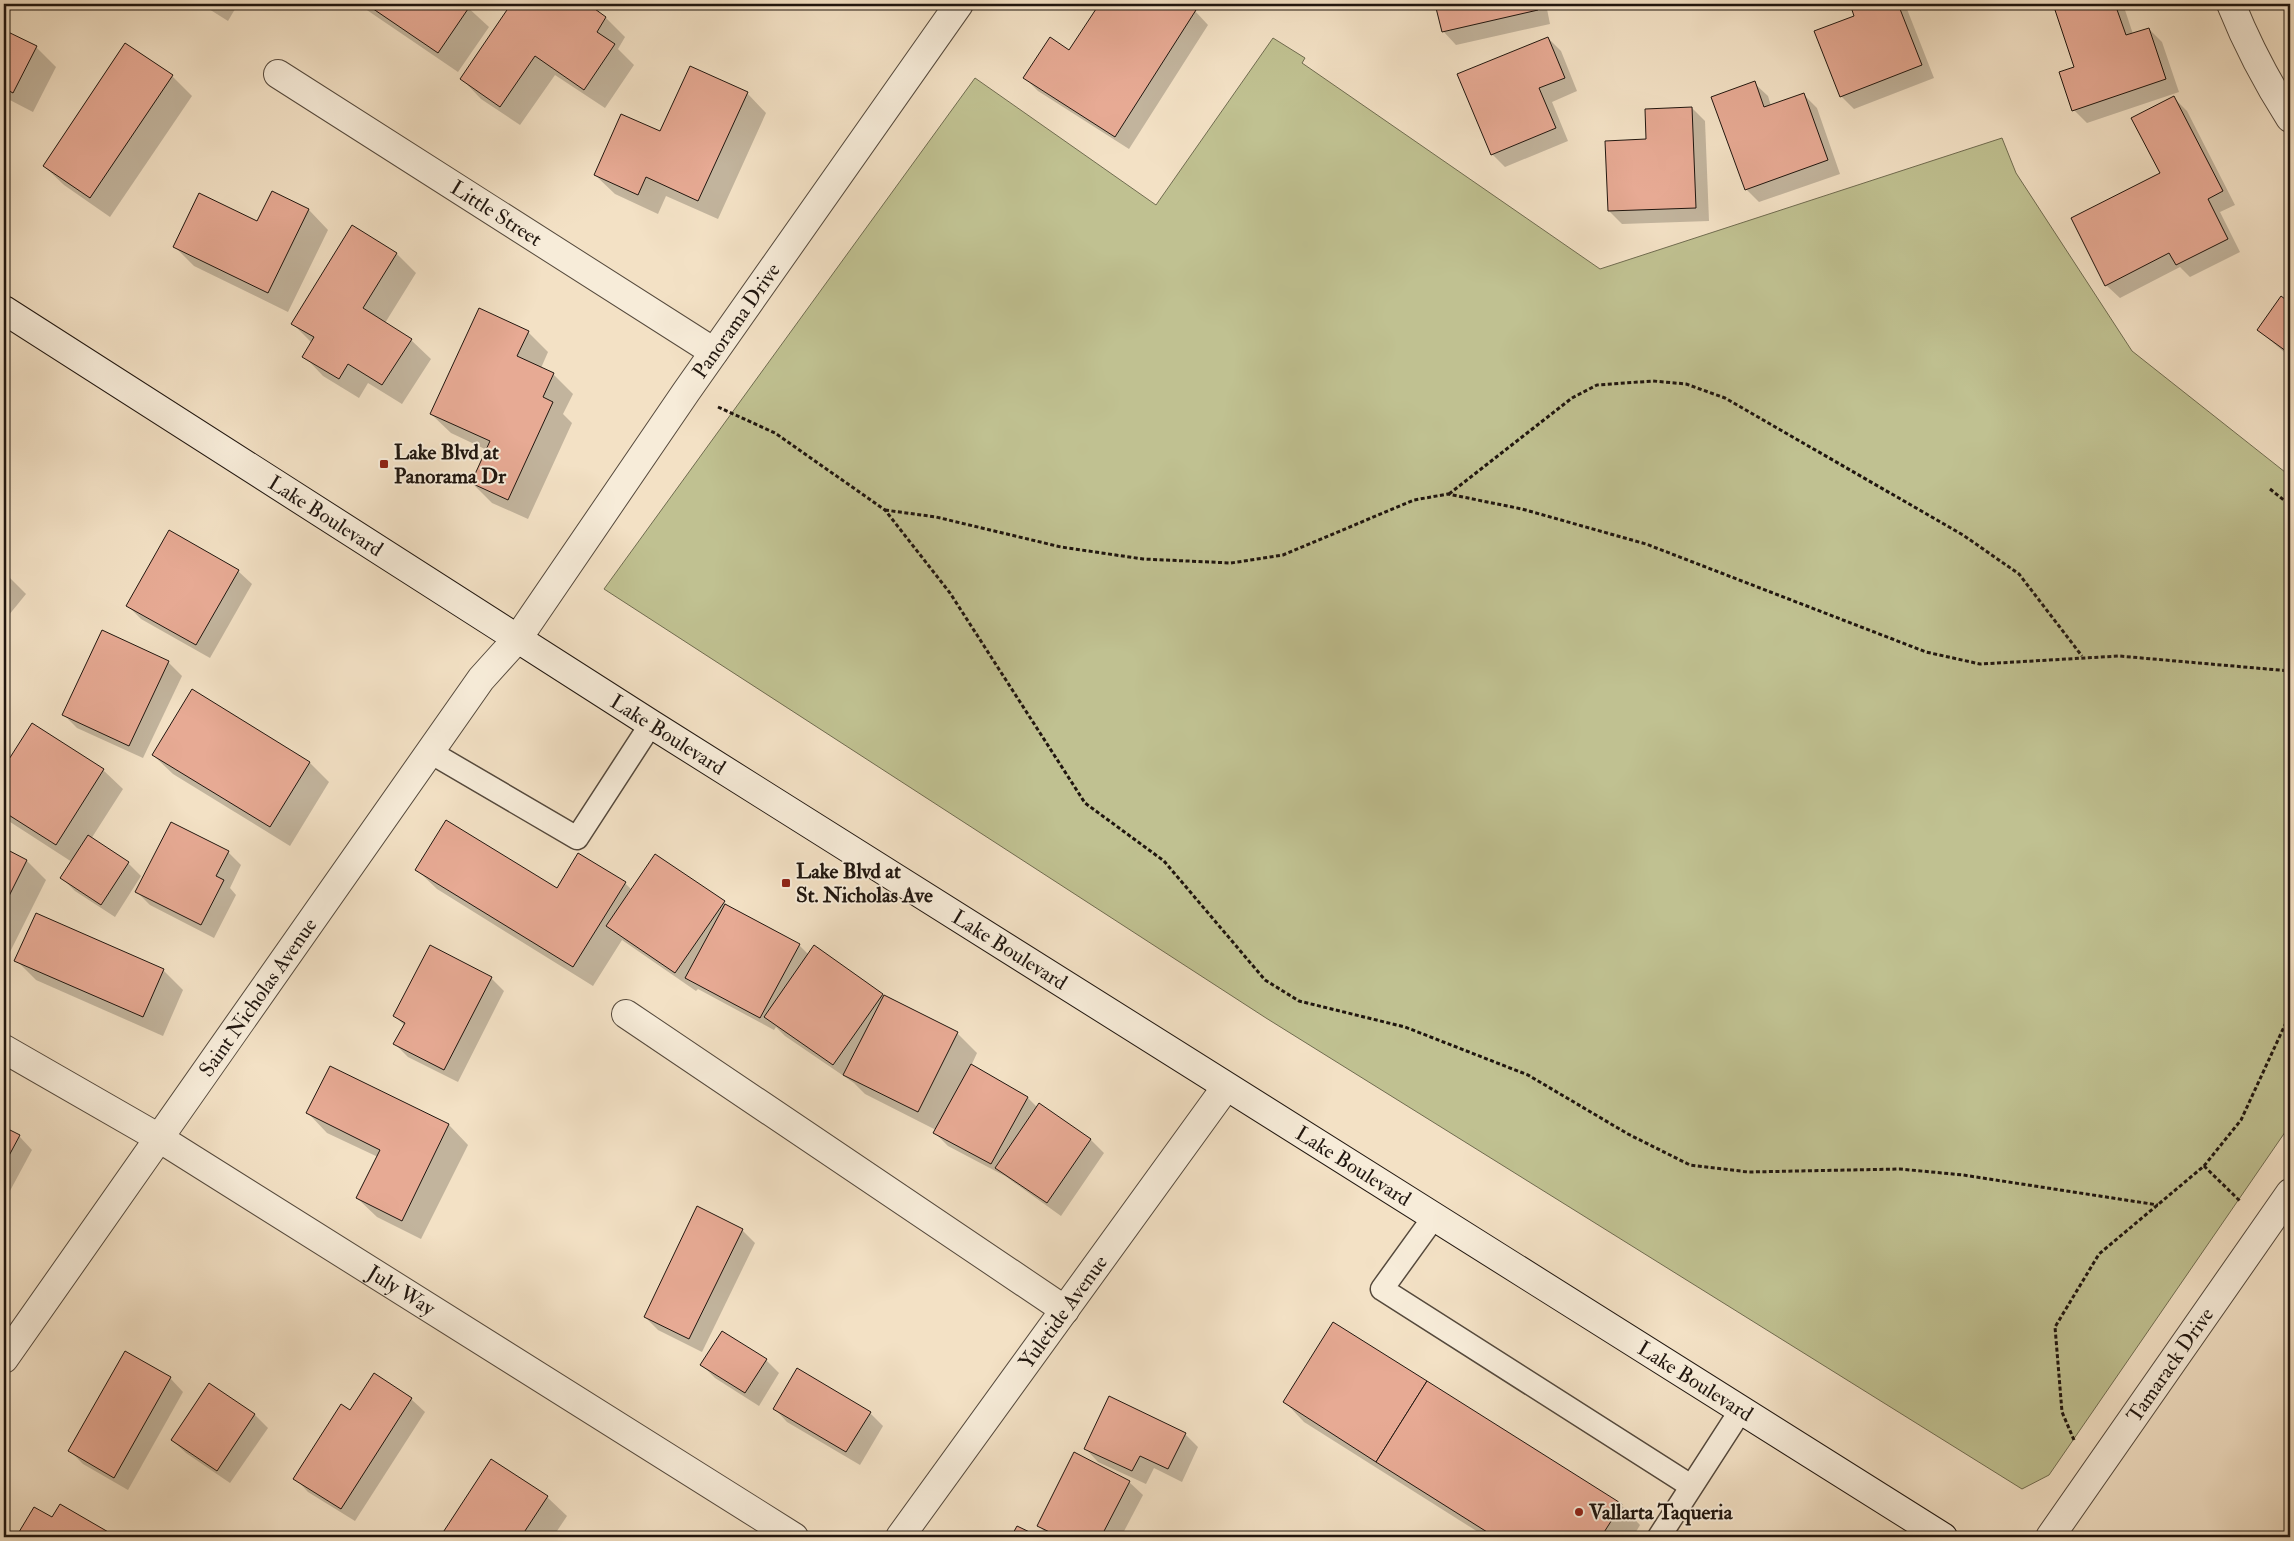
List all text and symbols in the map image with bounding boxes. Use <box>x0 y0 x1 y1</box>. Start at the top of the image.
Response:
street label: Little Street <box>445 174 547 253</box>
street label: Panorama Drive <box>687 258 787 384</box>
place label: Lake Blvd at Panorama Dr <box>394 439 507 490</box>
marker: Lake Blvd at Panorama Dr <box>378 458 390 470</box>
street label: Lake Boulevard <box>263 470 389 563</box>
street label: Lake Boulevard <box>605 688 731 782</box>
place label: Lake Blvd at St. Nicholas Ave <box>796 858 933 909</box>
marker: Lake Blvd at St. Nicholas Ave <box>780 877 792 889</box>
street label: Lake Boulevard <box>947 904 1073 997</box>
street label: Saint Nicholas Avenue <box>193 913 323 1082</box>
street label: Lake Boulevard <box>1290 1120 1416 1213</box>
street label: Yuletide Avenue <box>1013 1250 1114 1374</box>
street label: July Way <box>361 1259 441 1323</box>
street label: Tamarack Drive <box>2121 1302 2220 1428</box>
street label: Lake Boulevard <box>1632 1335 1758 1428</box>
place label: Vallarta Taqueria <box>1588 1499 1734 1526</box>
marker: Vallarta Taqueria <box>1573 1506 1585 1518</box>

